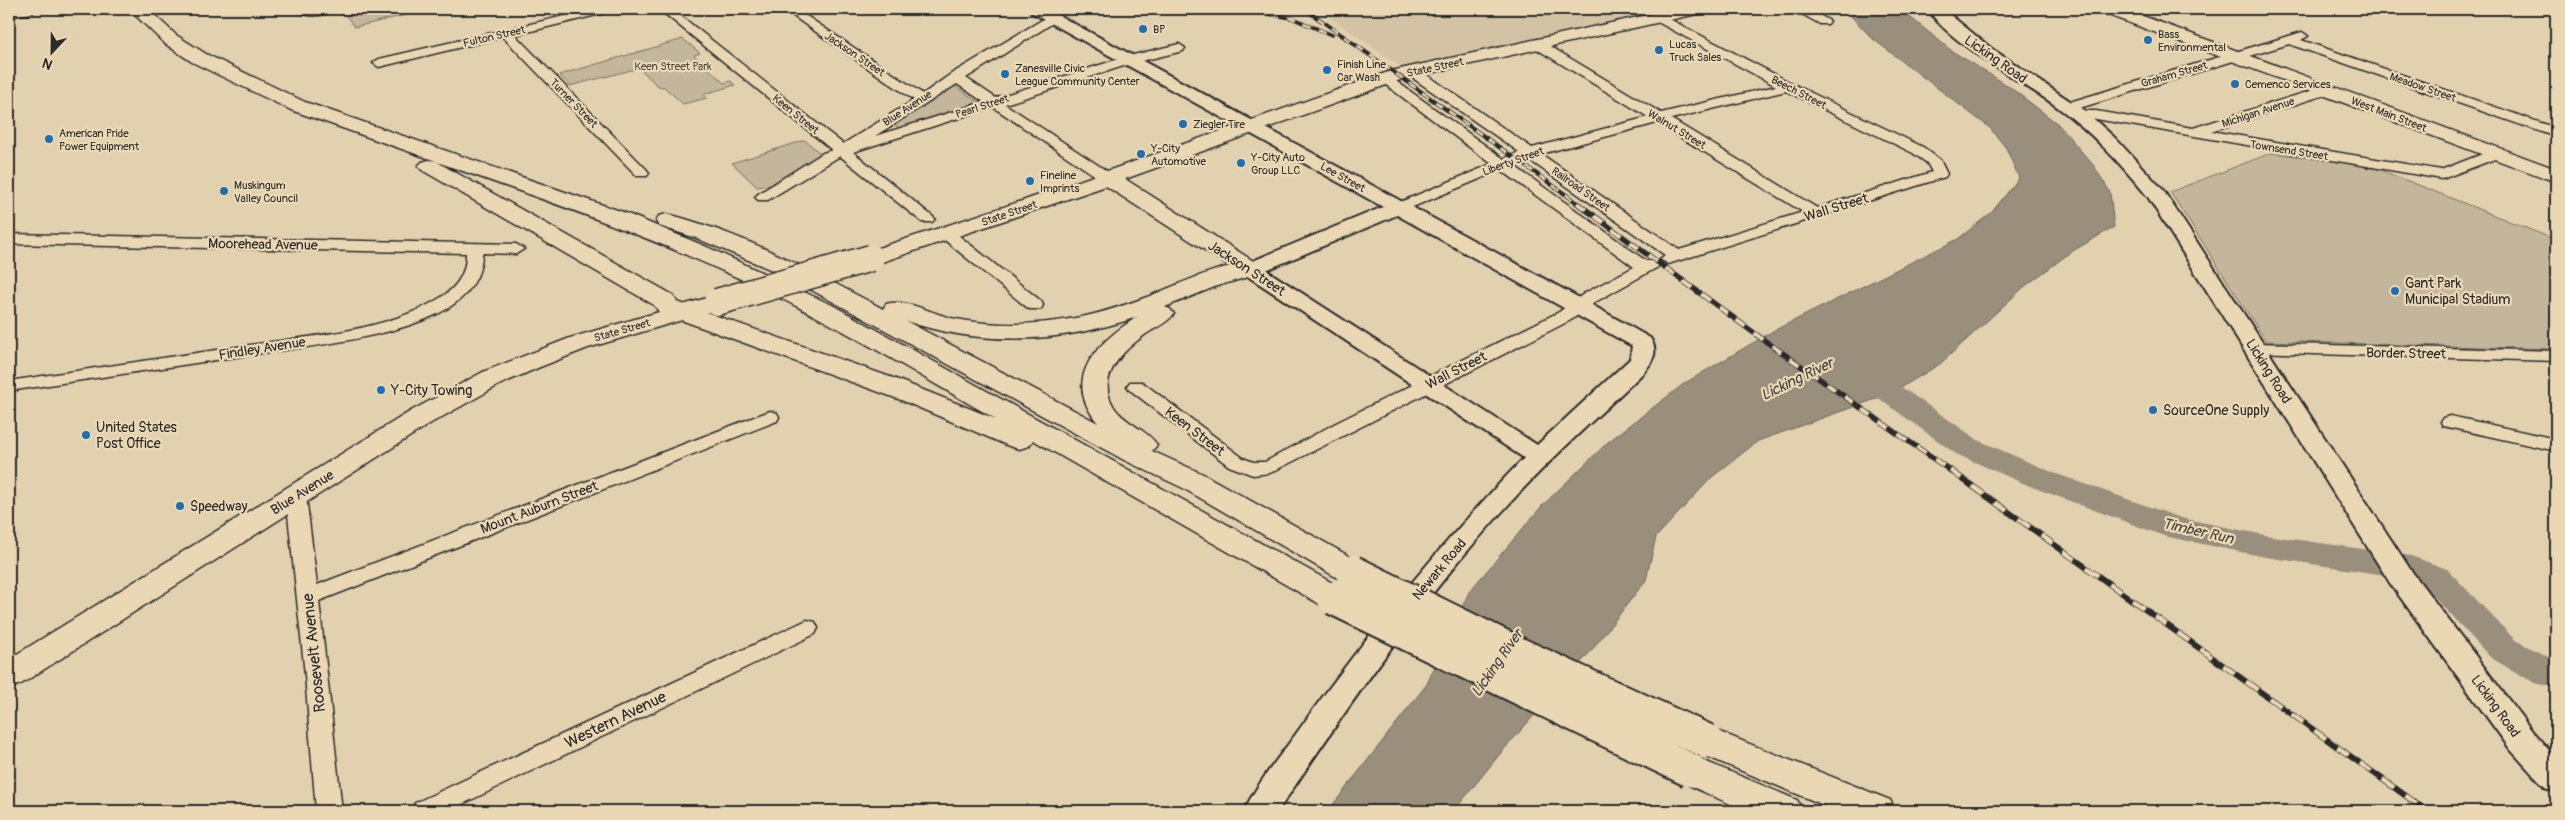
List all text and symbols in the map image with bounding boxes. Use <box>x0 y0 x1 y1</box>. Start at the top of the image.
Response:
street label: Fulton Street <box>462 23 527 50</box>
marker: BP <box>1137 23 1149 35</box>
place label: BP <box>1153 23 1165 36</box>
north arrow <box>28 28 78 78</box>
place label: Bass Environmental <box>2158 28 2226 54</box>
street label: Jackson Street <box>822 30 888 80</box>
street label: Licking Road <box>1961 32 2030 87</box>
marker: Bass Environmental <box>2142 34 2154 46</box>
place label: Lucas Truck Sales <box>1669 38 1721 64</box>
marker: Lucas Truck Sales <box>1653 44 1665 56</box>
text: N <box>40 54 55 73</box>
street label: State Street <box>1406 55 1465 80</box>
place label: Finish Line Car Wash <box>1337 58 1386 84</box>
street label: Graham Street <box>2139 59 2209 90</box>
park label: Keen Street Park <box>634 60 712 73</box>
place label: Zanesville Civic League Community Center <box>1015 62 1140 88</box>
marker: Finish Line Car Wash <box>1321 64 1333 76</box>
marker: Zanesville Civic League Community Center <box>999 68 1011 80</box>
street label: Meadow Street <box>2388 70 2458 105</box>
street label: Beech Street <box>1769 73 1829 112</box>
street label: Turner Street <box>547 76 601 131</box>
marker: Cemenco Services <box>2229 78 2241 90</box>
place label: Cemenco Services <box>2245 78 2331 91</box>
street label: Blue Avenue <box>880 87 935 129</box>
street label: Keen Street <box>770 92 822 137</box>
street label: Pearl Street <box>954 92 1011 121</box>
street label: Michigan Avenue <box>2220 94 2297 130</box>
street label: West Main Street <box>2349 94 2429 135</box>
street label: Walnut Street <box>1645 107 1709 152</box>
marker: Ziegler Tire <box>1177 118 1189 130</box>
place label: Ziegler Tire <box>1193 118 1246 131</box>
place label: American Pride Power Equipment <box>59 127 140 153</box>
marker: American Pride Power Equipment <box>43 133 55 145</box>
street label: Townsend Street <box>2249 138 2329 163</box>
place label: Y-City Automotive <box>1150 142 1207 168</box>
street label: Liberty Street <box>1481 144 1546 179</box>
marker: Y-City Automotive <box>1135 148 1147 160</box>
place label: Y-City Auto Group LLC <box>1250 151 1305 177</box>
marker: Y-City Auto Group LLC <box>1235 157 1247 169</box>
street label: Lee Street <box>1318 160 1368 195</box>
street label: Railroad Street <box>1549 164 1613 215</box>
place label: Fineline Imprints <box>1040 169 1079 195</box>
marker: Fineline Imprints <box>1024 175 1036 187</box>
place label: Muskingum Valley Council <box>234 179 298 205</box>
marker: Muskingum Valley Council <box>218 185 230 197</box>
street label: Wall Street <box>1802 190 1871 225</box>
street label: State Street <box>980 198 1039 229</box>
street label: Moorehead Avenue <box>208 235 318 254</box>
street label: Jackson Street <box>1205 237 1289 300</box>
place label: Gant Park Municipal Stadium <box>2405 275 2510 308</box>
marker: Gant Park Municipal Stadium <box>2389 285 2401 297</box>
street label: State Street <box>593 316 652 345</box>
street label: Findley Avenue <box>217 333 307 364</box>
street label: Licking Road <box>2242 336 2295 407</box>
street label: Border Street <box>2366 344 2447 363</box>
street label: Wall Street <box>1423 348 1490 393</box>
water label: Licking River <box>1758 353 1838 405</box>
place label: Y-City Towing <box>390 382 472 399</box>
marker: Y-City Towing <box>375 384 387 396</box>
place label: SourceOne Supply <box>2163 402 2269 419</box>
street label: Keen Street <box>1161 403 1228 460</box>
marker: SourceOne Supply <box>2147 404 2159 416</box>
place label: United States Post Office <box>96 419 178 452</box>
marker: United States Post Office <box>80 429 92 441</box>
street label: Blue Avenue <box>268 466 337 519</box>
street label: Mount Auburn Street <box>478 477 601 538</box>
place label: Speedway <box>190 498 247 515</box>
marker: Speedway <box>174 500 186 512</box>
water label: Timber Run <box>2161 514 2237 549</box>
street label: Newark Road <box>1409 535 1470 604</box>
street label: Roosevelt Avenue <box>298 592 330 713</box>
water label: Licking River <box>1467 624 1529 701</box>
street label: Licking Road <box>2467 672 2524 741</box>
street label: Western Avenue <box>561 687 670 753</box>

